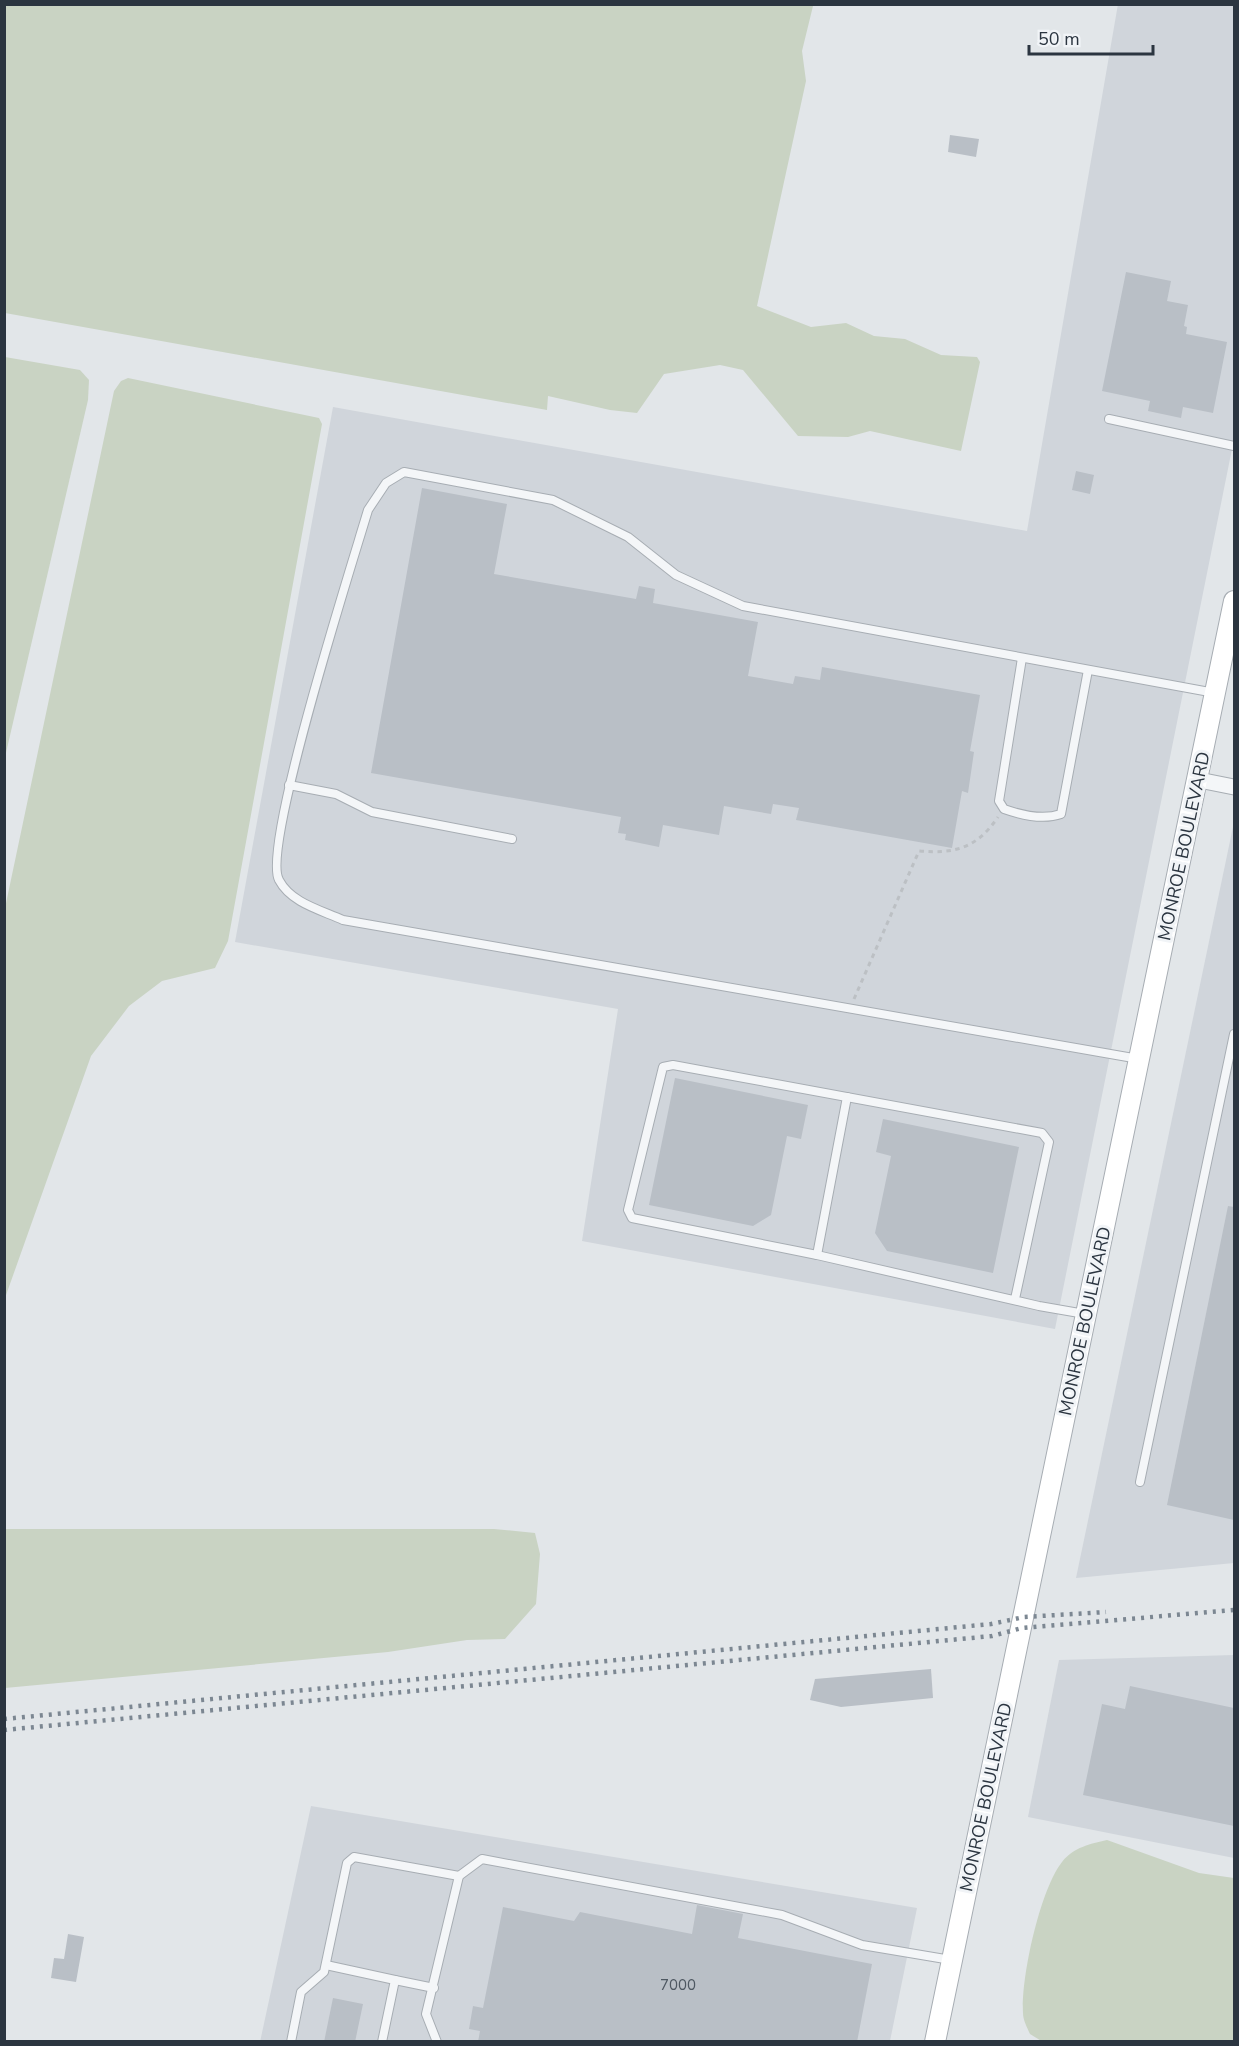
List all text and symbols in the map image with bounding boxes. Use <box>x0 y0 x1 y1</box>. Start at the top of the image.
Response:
scale bar <box>1029 18 1154 56</box>
text: 50 m <box>1038 27 1080 51</box>
street label: MONROE BOULEVARD <box>1152 749 1216 943</box>
street label: MONROE BOULEVARD <box>1053 1224 1117 1418</box>
street label: MONROE BOULEVARD <box>954 1700 1018 1894</box>
house number: 7000 <box>660 1975 696 1995</box>

